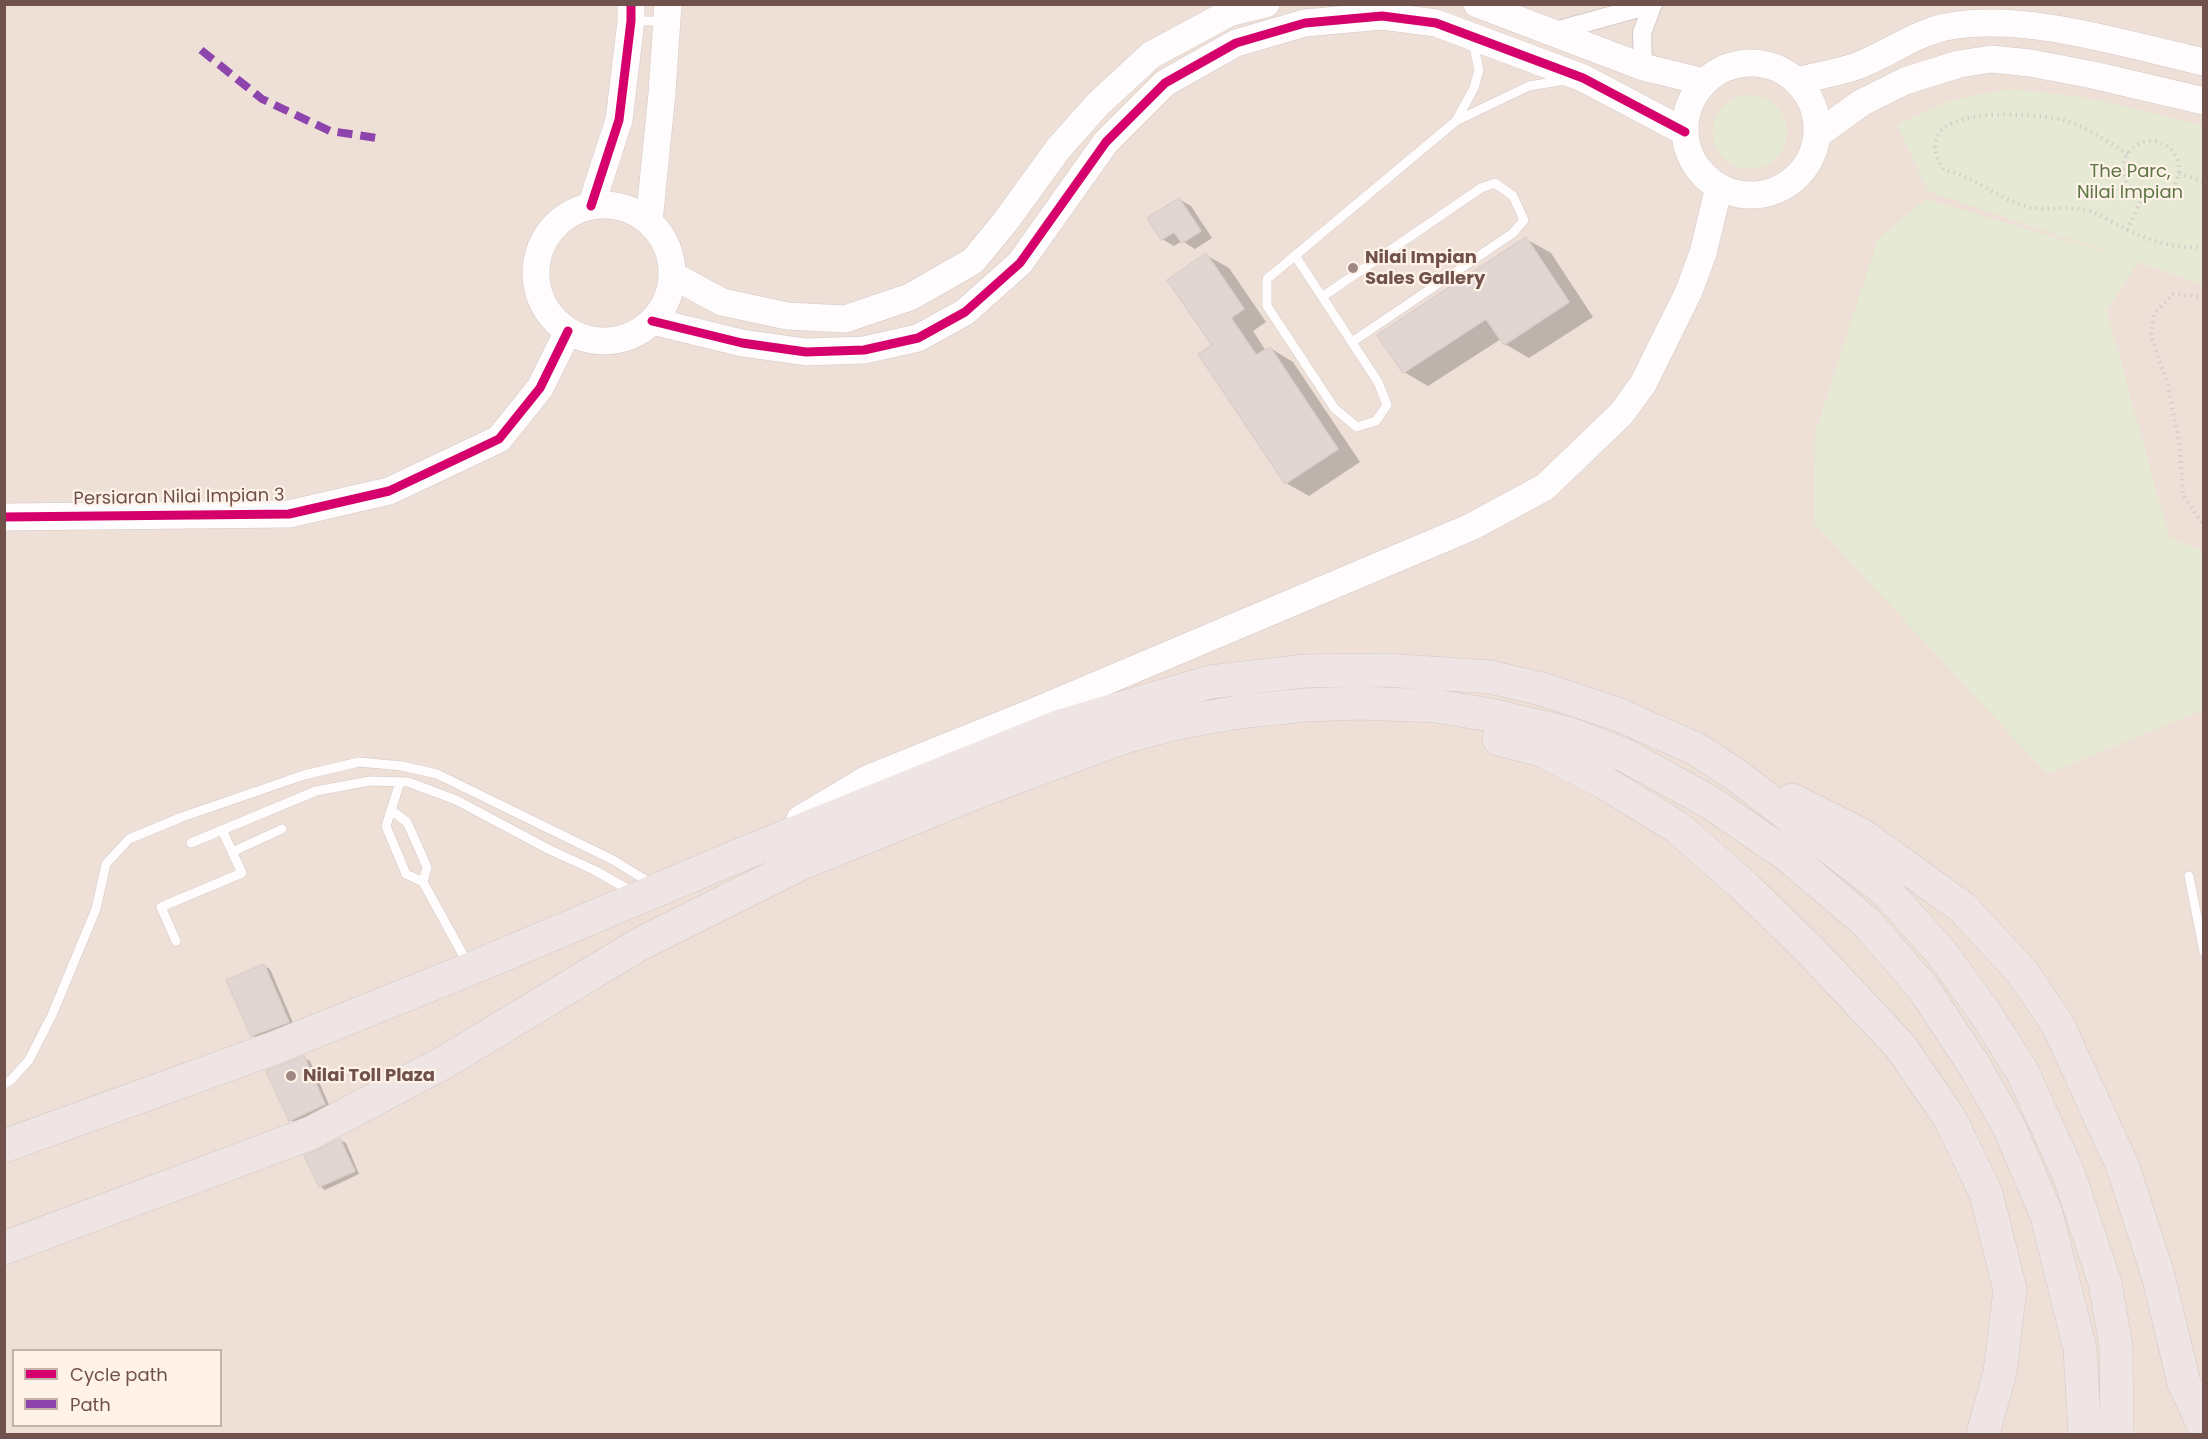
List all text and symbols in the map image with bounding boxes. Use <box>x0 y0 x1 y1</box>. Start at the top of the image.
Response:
park label: The Parc, Nilai Impian <box>2077 161 2183 204</box>
place label: Nilai Impian Sales Gallery <box>1365 247 1485 290</box>
marker: Nilai Impian Sales Gallery <box>1346 261 1360 275</box>
street label: Persiaran Nilai Impian 3 <box>73 485 285 511</box>
place label: Nilai Toll Plaza <box>303 1065 435 1087</box>
marker: Nilai Toll Plaza <box>284 1069 298 1083</box>
legend <box>12 1349 222 1427</box>
text: Cycle path <box>70 1362 168 1387</box>
text: Path <box>70 1392 111 1417</box>

